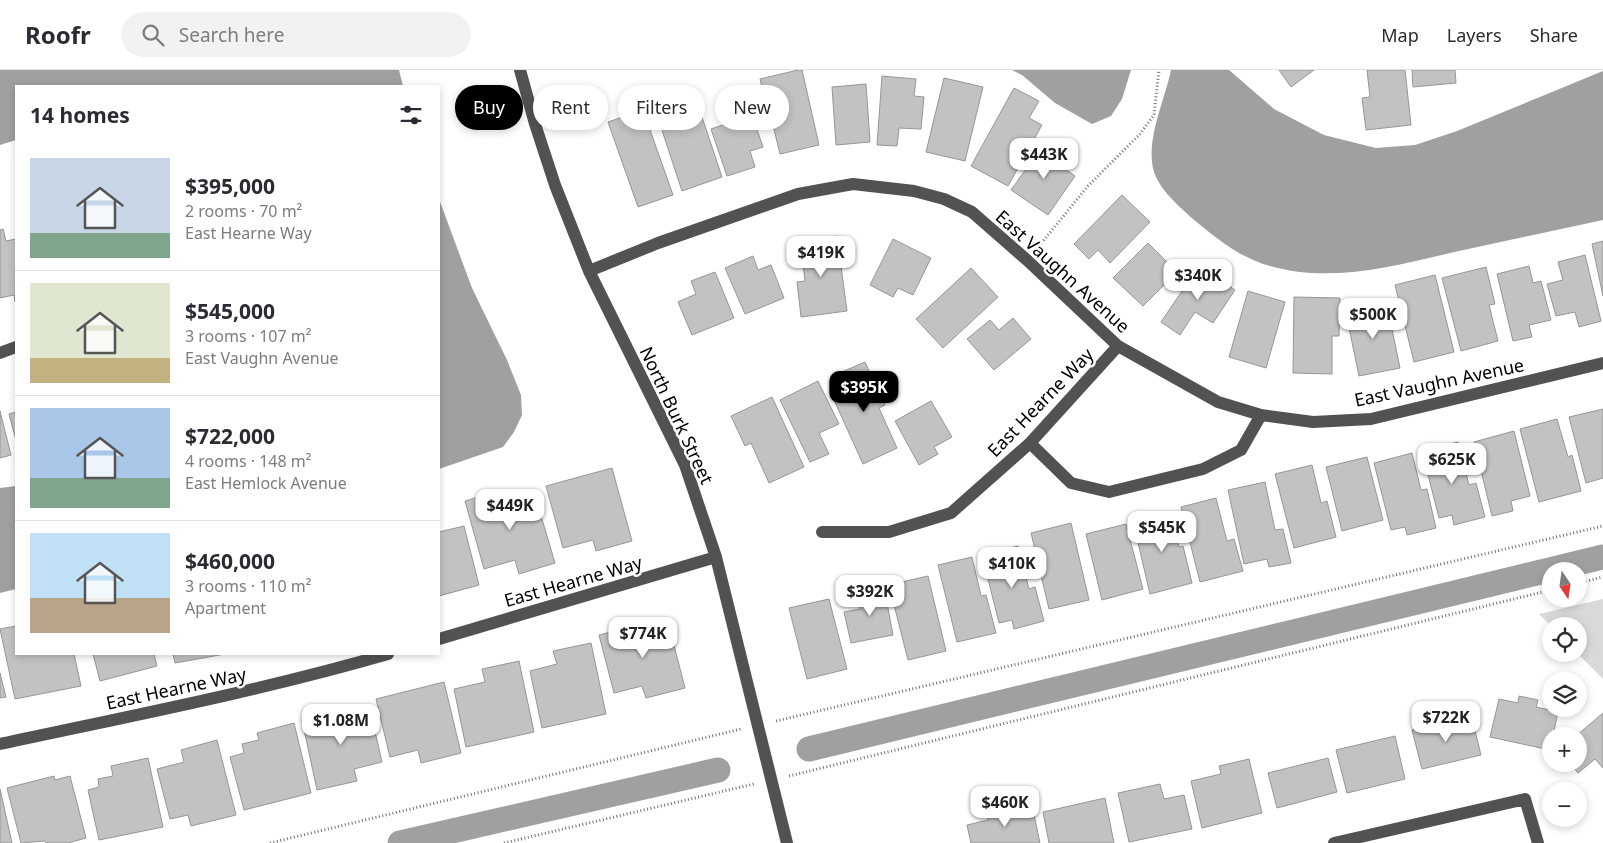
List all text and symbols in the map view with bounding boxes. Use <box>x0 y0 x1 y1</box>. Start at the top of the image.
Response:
search box <box>121 12 471 57</box>
text: Roofr <box>25 18 91 51</box>
icon: search <box>139 21 167 49</box>
text: Search here <box>179 22 284 48</box>
text: Map <box>1381 23 1419 47</box>
text: Layers <box>1447 23 1502 47</box>
text: Share <box>1530 23 1578 47</box>
chip: Buy <box>455 85 523 130</box>
chip: Rent <box>533 85 608 130</box>
chip: Filters <box>618 85 705 130</box>
chip: New <box>715 85 789 130</box>
text: 14 homes <box>30 101 130 129</box>
icon: filters <box>397 101 425 129</box>
pin: $443K <box>1009 138 1079 180</box>
text: $443K <box>1020 143 1068 165</box>
text: $395,000 <box>185 172 275 200</box>
icon: home <box>70 178 130 238</box>
text: 2 rooms · 70 m² <box>185 200 302 222</box>
street label: East Vaughn Avenue <box>991 204 1135 338</box>
text: East Hearne Way <box>185 222 312 244</box>
pin: $419K <box>786 236 856 278</box>
text: $419K <box>797 241 845 263</box>
pin: $340K <box>1163 258 1233 301</box>
text: $340K <box>1174 264 1222 286</box>
text: $545,000 <box>185 297 275 325</box>
pin: $500K <box>1338 298 1408 340</box>
icon: home <box>70 303 130 363</box>
text: $500K <box>1349 303 1397 325</box>
text: 3 rooms · 107 m² <box>185 325 311 347</box>
street label: North Burk Street <box>635 342 720 488</box>
street label: East Hearne Way <box>982 342 1099 462</box>
text: East Vaughn Avenue <box>185 347 339 369</box>
street label: East Vaughn Avenue <box>1352 352 1526 412</box>
pin: $395K <box>829 370 899 413</box>
text: $395K <box>840 376 888 398</box>
text: $722,000 <box>185 422 275 450</box>
icon: home <box>70 428 130 488</box>
pin: $625K <box>1417 442 1487 485</box>
text: $625K <box>1428 448 1476 470</box>
text: 4 rooms · 148 m² <box>185 450 311 472</box>
text: East Hemlock Avenue <box>185 472 347 494</box>
pin: $449K <box>475 488 545 531</box>
text: $449K <box>486 494 534 516</box>
pin: $545K <box>1127 510 1197 553</box>
text: $545K <box>1138 516 1186 538</box>
pin: $410K <box>977 546 1047 589</box>
text: $460,000 <box>185 547 275 575</box>
street label: East Hearne Way <box>501 550 646 612</box>
text: $410K <box>988 552 1036 574</box>
icon: home <box>70 553 130 613</box>
north arrow <box>1542 562 1588 608</box>
map controls <box>1542 562 1587 827</box>
pin: $392K <box>835 574 905 617</box>
text: 3 rooms · 110 m² <box>185 575 311 597</box>
text: $392K <box>846 580 894 602</box>
text: Apartment <box>185 597 266 619</box>
pin: $774K <box>608 616 678 659</box>
button: locate <box>1542 617 1587 662</box>
text: $774K <box>619 622 667 644</box>
street label: East Hearne Way <box>104 661 249 715</box>
button: layers <box>1542 672 1587 717</box>
pin: $722K <box>1411 700 1481 743</box>
pin: $1.08M <box>300 704 382 746</box>
text: $722K <box>1422 706 1470 728</box>
text: $1.08M <box>313 709 369 731</box>
button: + <box>1542 727 1587 772</box>
button: − <box>1542 782 1587 827</box>
pin: $460K <box>970 786 1040 828</box>
text: $460K <box>981 791 1029 813</box>

